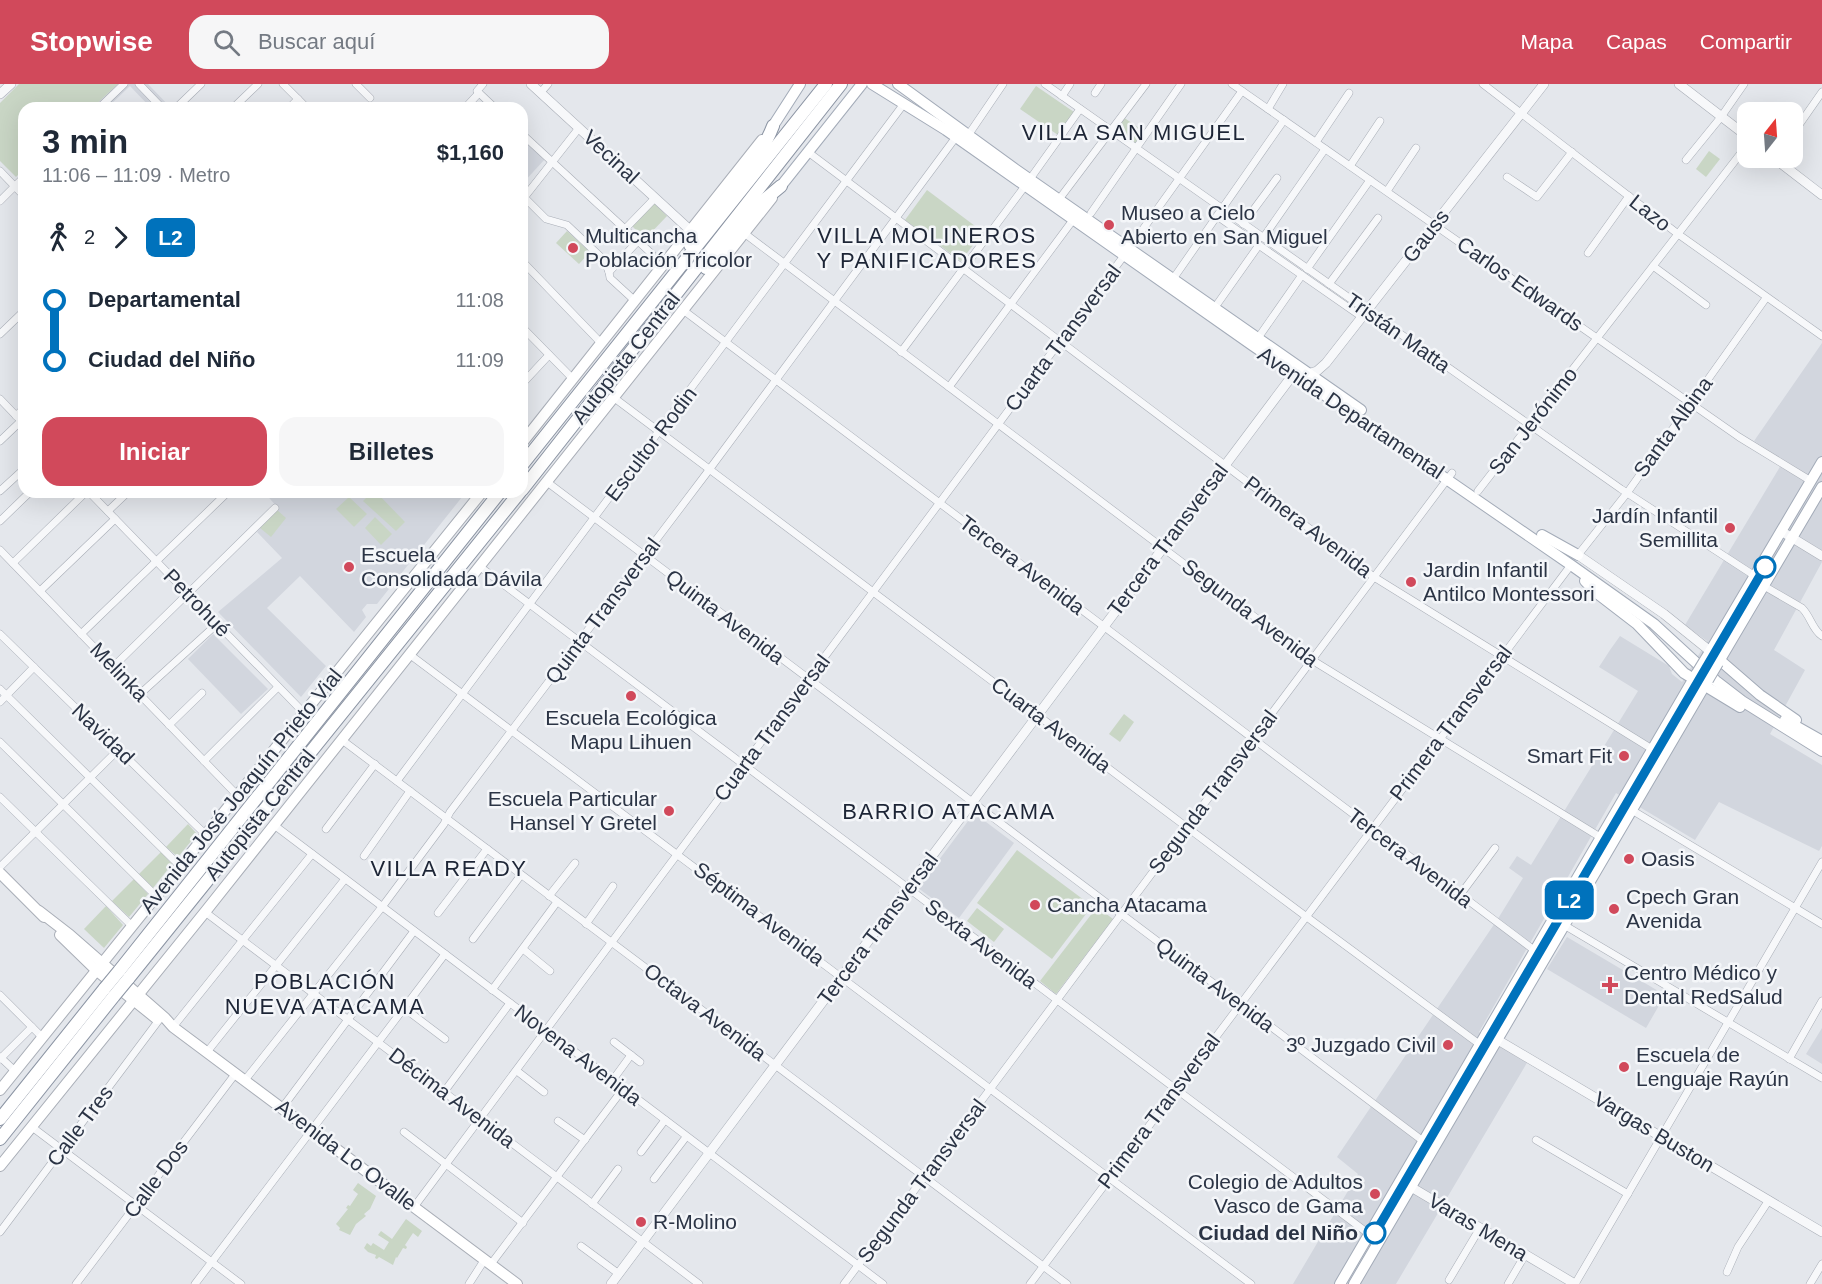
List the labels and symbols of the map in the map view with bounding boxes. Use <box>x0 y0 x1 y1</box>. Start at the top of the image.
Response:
north arrow <box>1737 102 1803 168</box>
district label: VILLA SAN MIGUEL <box>1022 120 1246 145</box>
street label: Vecinal <box>579 125 644 188</box>
street label: Lazo <box>1625 190 1675 236</box>
place label: Museo a Cielo Abierto en San Miguel <box>1121 201 1328 248</box>
street label: Gauss <box>1398 205 1453 267</box>
marker: Museo a Cielo Abierto en San Miguel <box>1102 218 1116 232</box>
district label: VILLA MOLINEROS Y PANIFICADORES <box>817 223 1037 273</box>
place label: Multicancha Población Tricolor <box>585 224 752 271</box>
street label: Carlos Edwards <box>1453 232 1588 336</box>
marker: Multicancha Población Tricolor <box>566 241 580 255</box>
street label: Cuarta Transversal <box>1000 260 1125 415</box>
street label: Autopista Central <box>567 287 684 428</box>
street label: Tristán Matta <box>1342 288 1455 377</box>
street label: Avenida Departamental <box>1254 342 1449 483</box>
street label: San Jerónimo <box>1484 363 1582 479</box>
street label: Santa Albina <box>1629 372 1717 481</box>
street label: Escultor Rodin <box>600 382 701 505</box>
street label: Tercera Transversal <box>1103 459 1232 620</box>
street label: Primera Avenida <box>1240 471 1377 582</box>
place label: Jardín Infantil Semillita <box>1592 504 1718 551</box>
street label: Tercera Avenida <box>955 510 1089 619</box>
marker: Jardín Infantil Semillita <box>1723 521 1737 535</box>
street label: Quinta Transversal <box>540 533 665 688</box>
place label: Escuela Consolidada Dávila <box>361 543 542 590</box>
street label: Segunda Avenida <box>1178 554 1323 671</box>
unlabelled marker <box>1754 556 1776 578</box>
place label: Jardin Infantil Antilco Montessori <box>1423 558 1595 605</box>
marker: Escuela Consolidada Dávila <box>342 560 356 574</box>
street label: Petrohué <box>159 564 235 641</box>
street label: Quinta Avenida <box>662 565 789 669</box>
marker: Jardin Infantil Antilco Montessori <box>1404 575 1418 589</box>
street label: Melinka <box>86 638 153 706</box>
street label: Primera Transversal <box>1385 641 1516 805</box>
street label: Cuarta Transversal <box>709 650 834 805</box>
street label: Avenida José Joaquín Prieto Vial <box>135 664 346 917</box>
street label: Cuarta Avenida <box>987 672 1116 777</box>
marker: Escuela Ecológica Mapu Lihuen <box>624 689 638 703</box>
street label: Navidad <box>68 699 139 769</box>
place label: Escuela Ecológica Mapu Lihuen <box>545 706 717 753</box>
street label: Segunda Transversal <box>1144 706 1282 878</box>
place label: Smart Fit <box>1527 744 1612 767</box>
street label: Autopista Central <box>200 745 319 885</box>
marker: Smart Fit <box>1617 749 1631 763</box>
place label: Escuela Particular Hansel Y Gretel <box>488 787 657 834</box>
district label: BARRIO ATACAMA <box>842 799 1056 824</box>
street label: Tercera Avenida <box>1343 803 1477 912</box>
marker: Escuela Particular Hansel Y Gretel <box>662 804 676 818</box>
place label: Oasis <box>1641 847 1695 870</box>
street label: Tercera Transversal <box>813 848 942 1009</box>
marker: Oasis <box>1622 852 1636 866</box>
district label: VILLA READY <box>370 856 528 881</box>
street label: Séptima Avenida <box>690 857 829 970</box>
line badge: L2 <box>1542 880 1596 920</box>
place label: Cpech Gran Avenida <box>1626 885 1739 932</box>
place label: Cancha Atacama <box>1047 893 1207 916</box>
street label: Sexta Avenida <box>921 894 1042 993</box>
marker: Cancha Atacama <box>1028 898 1042 912</box>
marker: Cpech Gran Avenida <box>1607 902 1621 916</box>
street label: Quinta Avenida <box>1152 933 1279 1037</box>
street label: Octava Avenida <box>640 958 771 1065</box>
place label: Centro Médico y Dental RedSalud <box>1624 961 1783 1008</box>
district label: POBLACIÓN NUEVA ATACAMA <box>225 969 425 1019</box>
marker: Centro Médico y Dental RedSalud <box>1601 976 1619 994</box>
street label: Novena Avenida <box>510 1000 646 1110</box>
street label: Primera Transversal <box>1093 1029 1224 1193</box>
place label: 3º Juzgado Civil <box>1286 1033 1436 1056</box>
marker: 3º Juzgado Civil <box>1441 1038 1455 1052</box>
street label: Décima Avenida <box>385 1043 520 1153</box>
place label: Escuela de Lenguaje Rayún <box>1636 1043 1789 1090</box>
marker: Escuela de Lenguaje Rayún <box>1617 1060 1631 1074</box>
street label: Calle Tres <box>42 1081 117 1170</box>
street label: Vargas Buston <box>1590 1087 1719 1177</box>
street label: Avenida Lo Ovalle <box>271 1094 421 1215</box>
street label: Segunda Transversal <box>853 1095 991 1267</box>
street label: Calle Dos <box>119 1135 192 1222</box>
place label: Colegio de Adultos Vasco de Gama <box>1188 1170 1363 1217</box>
marker: Colegio de Adultos Vasco de Gama <box>1368 1187 1382 1201</box>
street label: Varas Mena <box>1424 1188 1532 1265</box>
place label: R-Molino <box>653 1210 737 1233</box>
marker: R-Molino <box>634 1215 648 1229</box>
place label: Ciudad del Niño <box>1198 1221 1358 1244</box>
marker: Ciudad del Niño <box>1364 1222 1386 1244</box>

